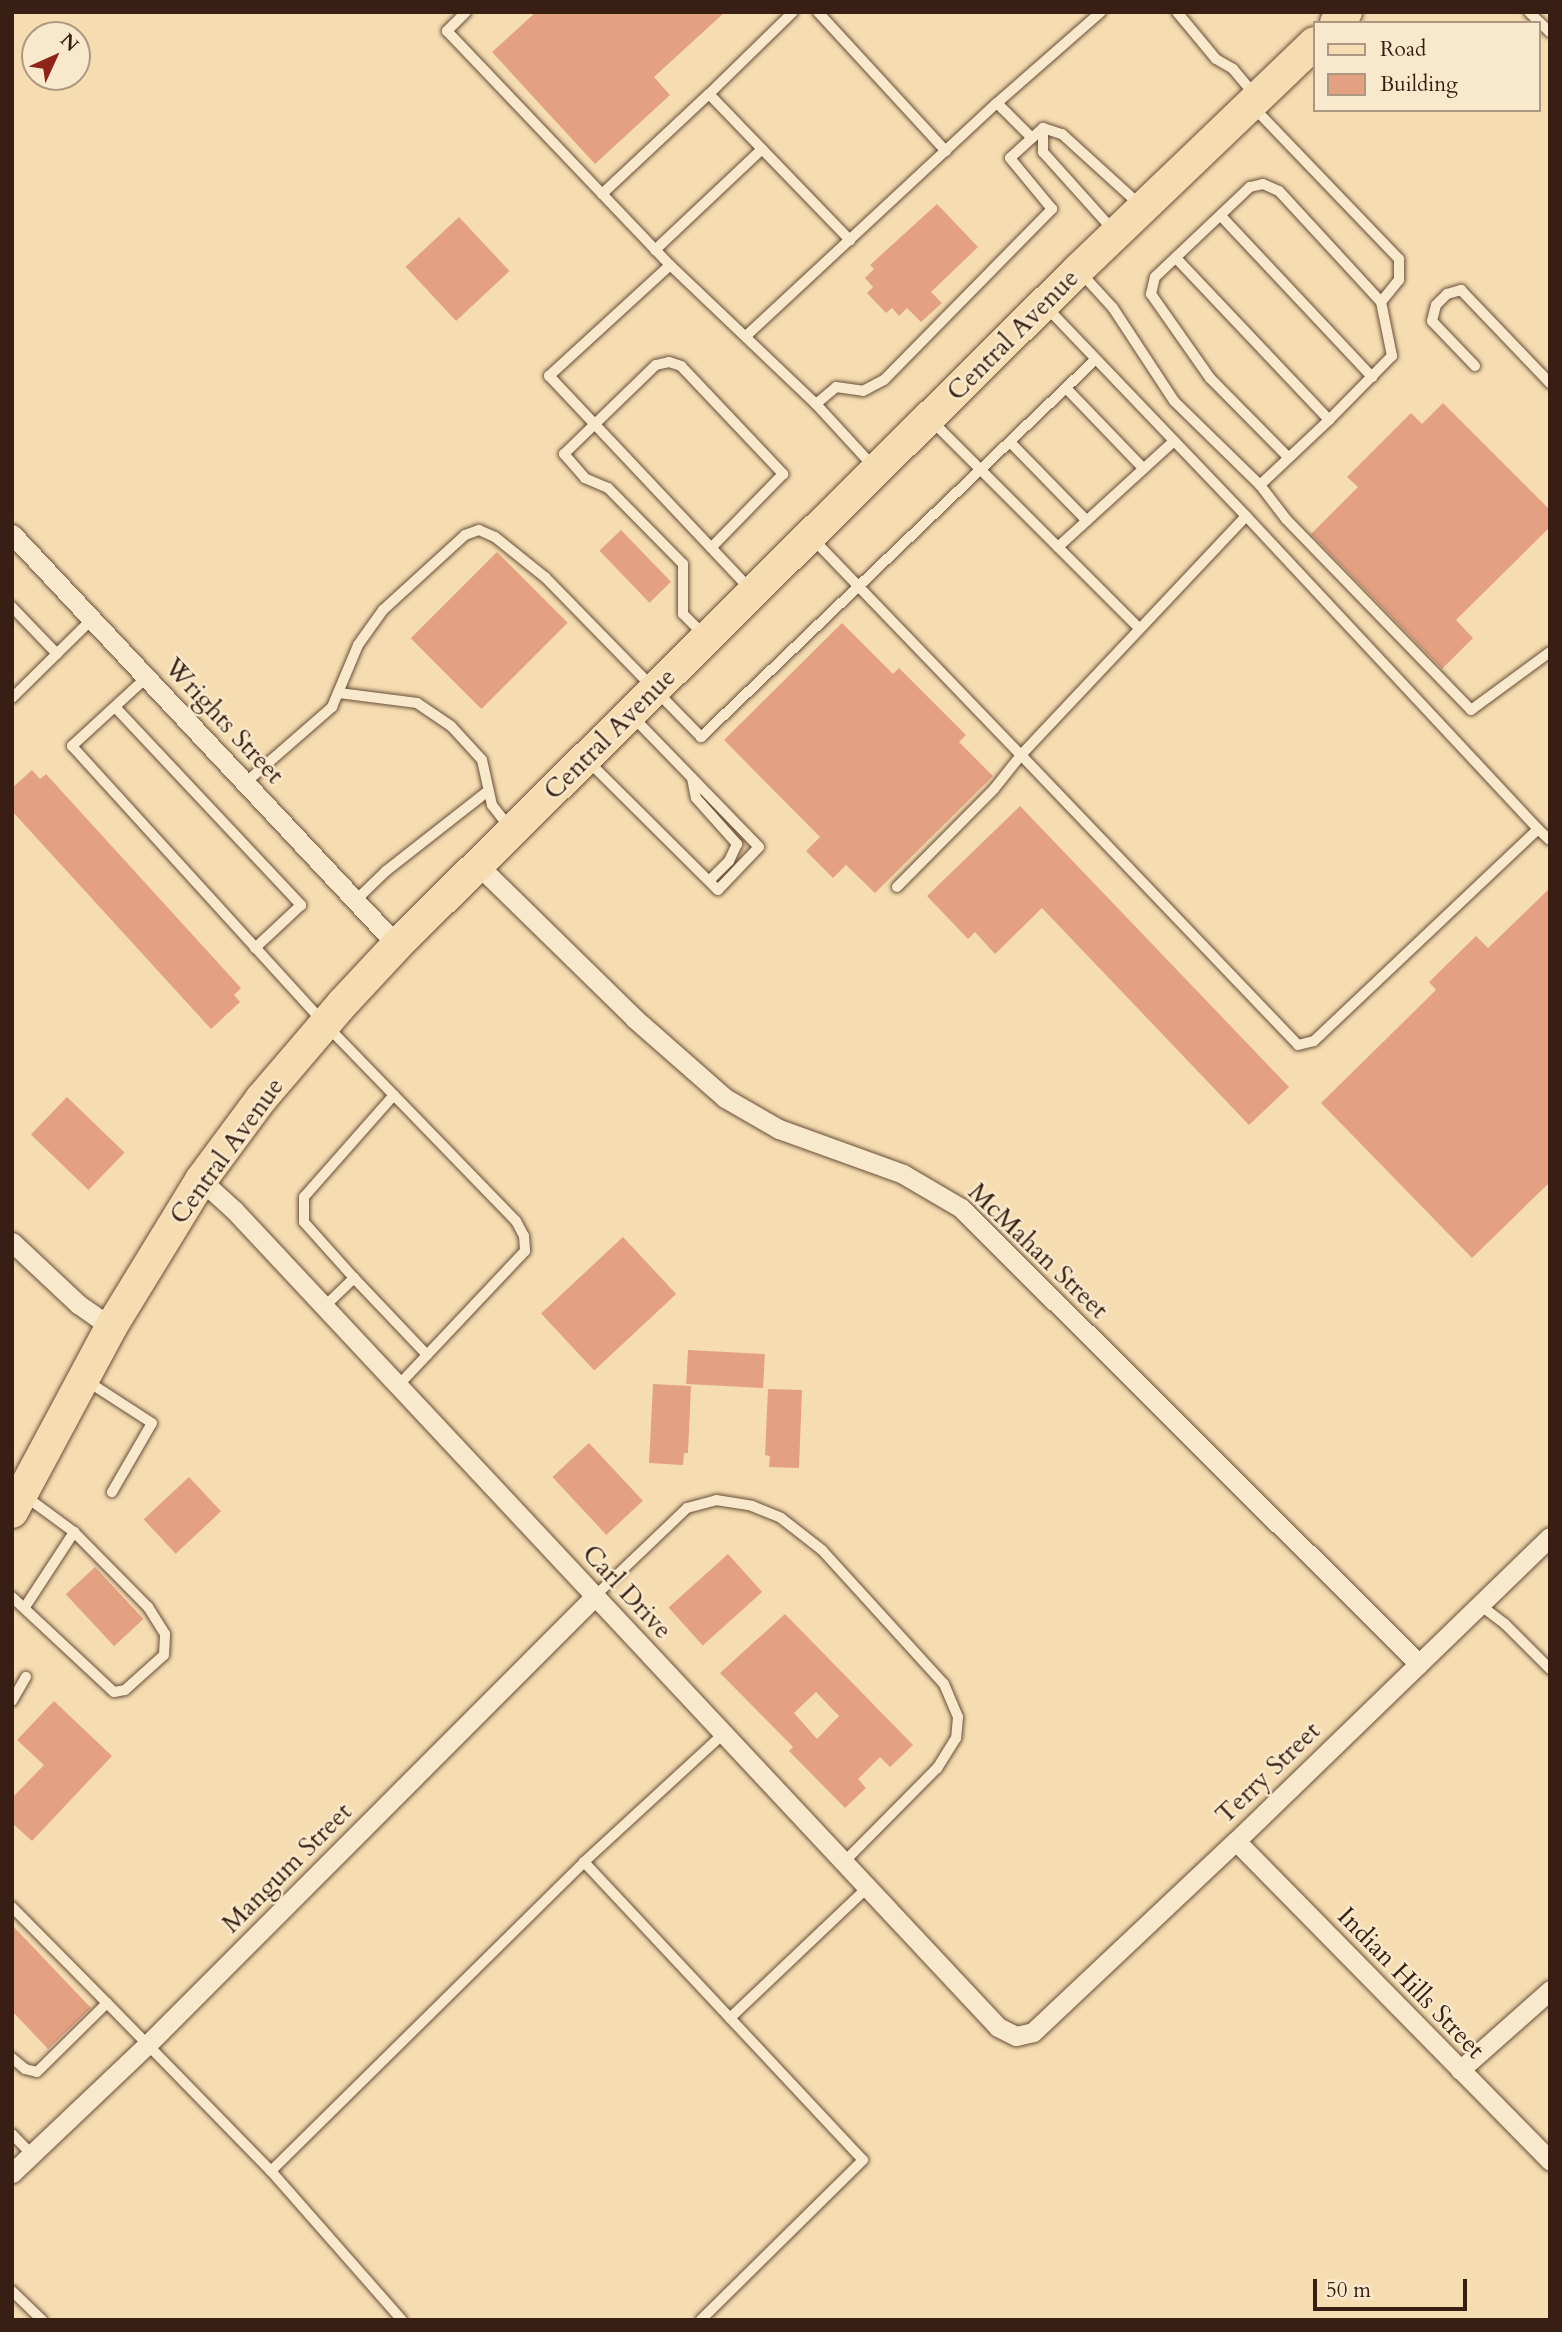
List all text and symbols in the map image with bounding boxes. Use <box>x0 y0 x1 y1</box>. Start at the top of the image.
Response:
north arrow <box>21 21 91 91</box>
legend <box>1314 21 1541 112</box>
text: N <box>54 28 84 58</box>
text: Road <box>1380 35 1426 64</box>
text: Building <box>1380 70 1458 99</box>
street label: Central Avenue <box>941 263 1085 407</box>
street label: Wrights Street <box>158 652 290 790</box>
street label: Central Avenue <box>538 662 682 806</box>
street label: Central Avenue <box>163 1072 291 1230</box>
street label: McMahan Street <box>962 1177 1114 1325</box>
street label: Carl Drive <box>576 1539 678 1645</box>
street label: Terry Street <box>1209 1716 1327 1830</box>
street label: Mangum Street <box>216 1797 358 1939</box>
street label: Indian Hills Street <box>1331 1901 1491 2065</box>
scale bar <box>1317 2266 1471 2310</box>
text: 50 m <box>1326 2276 1371 2305</box>

